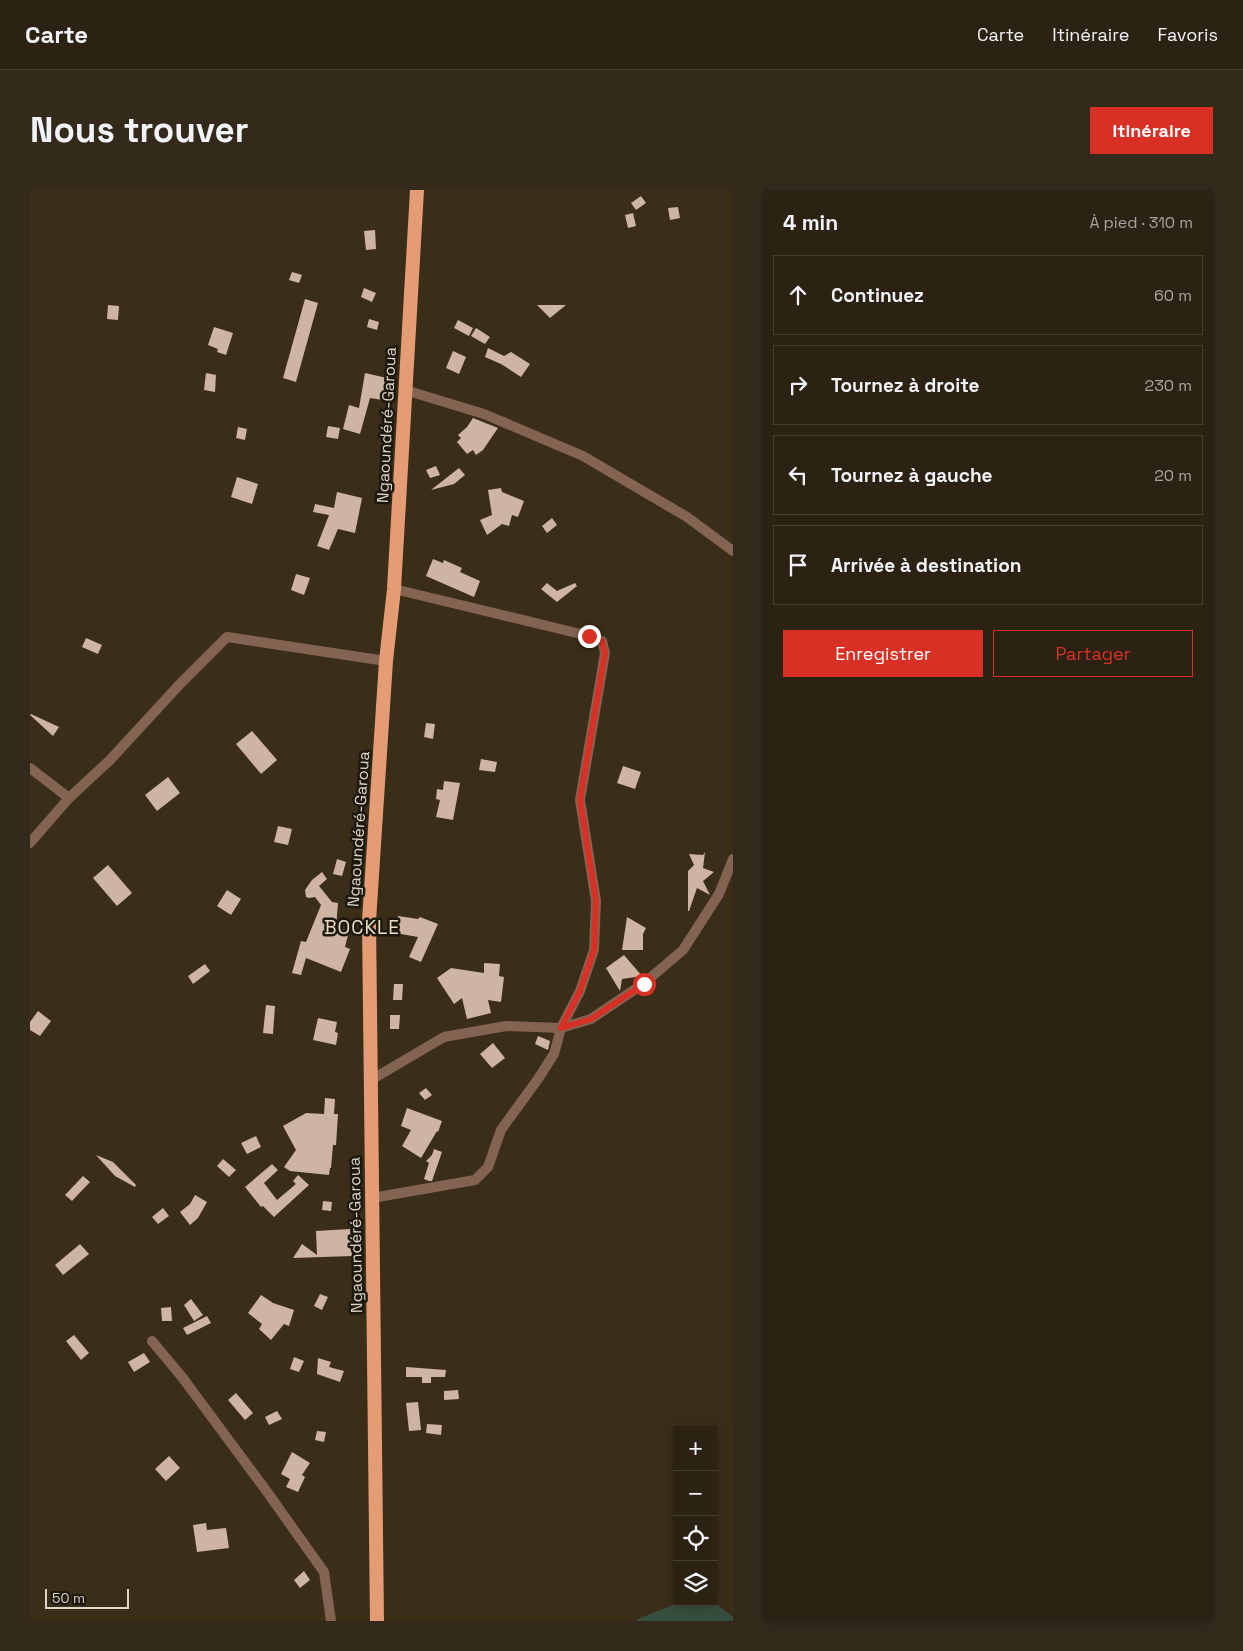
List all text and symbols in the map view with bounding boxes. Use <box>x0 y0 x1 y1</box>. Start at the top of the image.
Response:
text: Carte <box>25 19 88 50</box>
text: Carte <box>977 23 1024 46</box>
text: Itinéraire <box>1052 23 1129 46</box>
text: Favoris <box>1157 23 1218 46</box>
button: Itinéraire <box>1090 107 1213 154</box>
text: Nous trouver <box>30 108 249 152</box>
text: 4 min <box>783 209 838 236</box>
text: À pied · 310 m <box>1090 212 1193 233</box>
icon: ahead <box>784 281 812 309</box>
text: Continuez <box>831 283 924 308</box>
text: 60 m <box>1154 285 1192 306</box>
street label: Ngaoundéré-Garoua <box>372 347 401 503</box>
icon: right <box>784 371 812 399</box>
text: Tournez à droite <box>831 373 980 398</box>
text: 230 m <box>1145 375 1192 396</box>
icon: left <box>784 461 812 489</box>
text: Tournez à gauche <box>831 463 993 488</box>
text: 20 m <box>1154 465 1192 486</box>
icon: arrive <box>784 551 812 579</box>
text: Arrivée à destination <box>831 553 1021 578</box>
route end <box>578 625 601 648</box>
button: Enregistrer <box>783 630 983 677</box>
button: Partager <box>993 630 1193 677</box>
street label: Ngaoundéré-Garoua <box>343 750 374 908</box>
district label: BOCKLE <box>324 915 400 940</box>
route start <box>633 973 656 996</box>
street label: Ngaoundéré-Garoua <box>344 1157 367 1313</box>
map controls <box>673 1426 718 1606</box>
button: + <box>673 1426 718 1471</box>
button: − <box>673 1471 718 1516</box>
button: locate <box>673 1516 718 1561</box>
button: layers <box>673 1561 718 1606</box>
scale bar <box>45 1586 129 1609</box>
text: 50 m <box>52 1589 85 1607</box>

